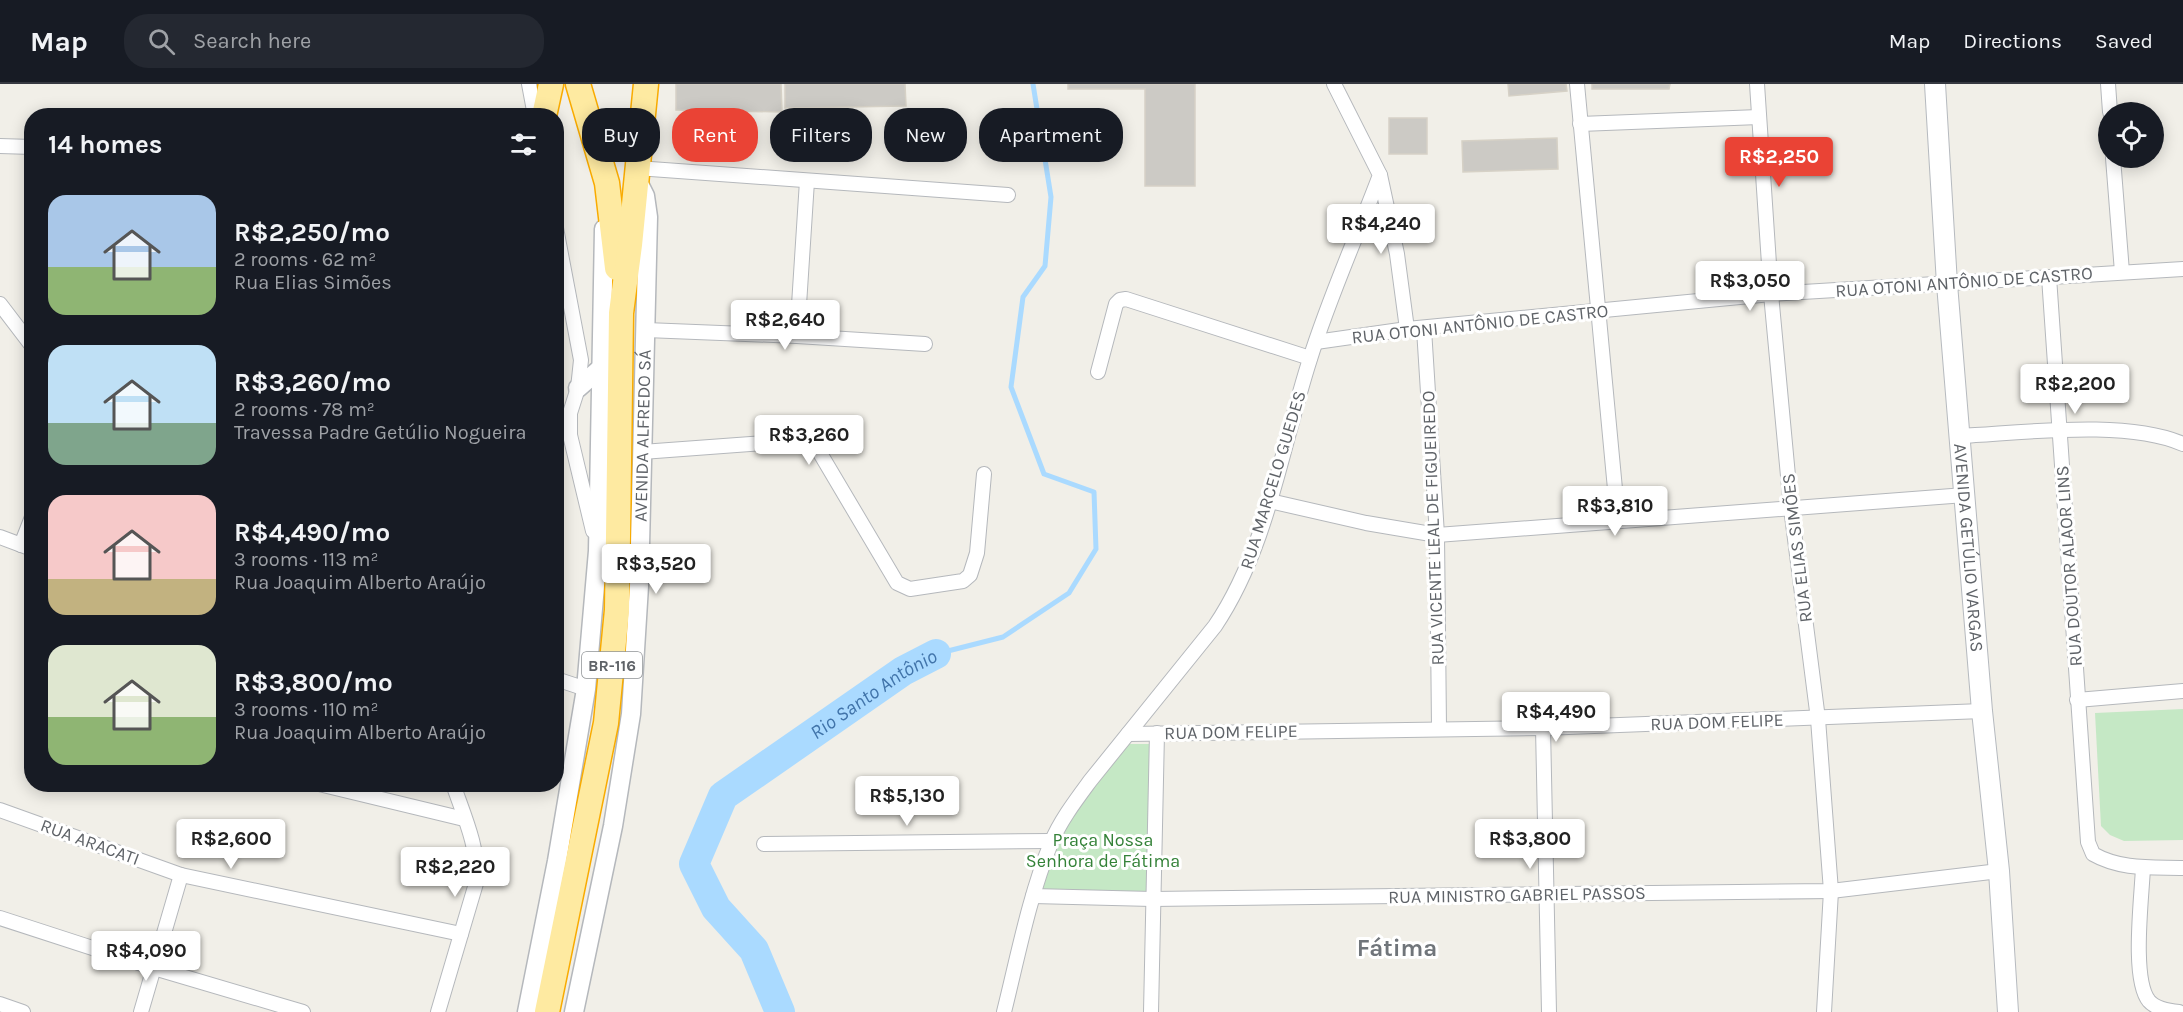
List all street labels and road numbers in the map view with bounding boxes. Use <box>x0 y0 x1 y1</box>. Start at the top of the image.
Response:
street label: RUA OTONI ANTÔNIO DE CASTRO <box>1835 262 2093 302</box>
street label: RUA OTONI ANTÔNIO DE CASTRO <box>1351 300 1609 348</box>
street label: AVENIDA ALFREDO SÁ <box>630 349 656 522</box>
street label: RUA MARCELO GUEDES <box>1235 388 1311 572</box>
street label: RUA VICENTE LEAL DE FIGUEIREDO <box>1417 390 1449 666</box>
street label: AVENIDA GETÚLIO VARGAS <box>1949 442 1988 653</box>
street label: RUA DOUTOR ALAOR LINS <box>2051 465 2087 667</box>
street label: RUA ELIAS SIMÕES <box>1777 472 1817 624</box>
road number: BR-116 <box>582 652 642 678</box>
street label: RUA DOM FELIPE <box>1650 709 1784 735</box>
street label: RUA DOM FELIPE <box>1164 720 1298 744</box>
street label: RUA ARACATI <box>37 814 143 870</box>
street label: RUA MINISTRO GABRIEL PASSOS <box>1388 882 1646 908</box>

